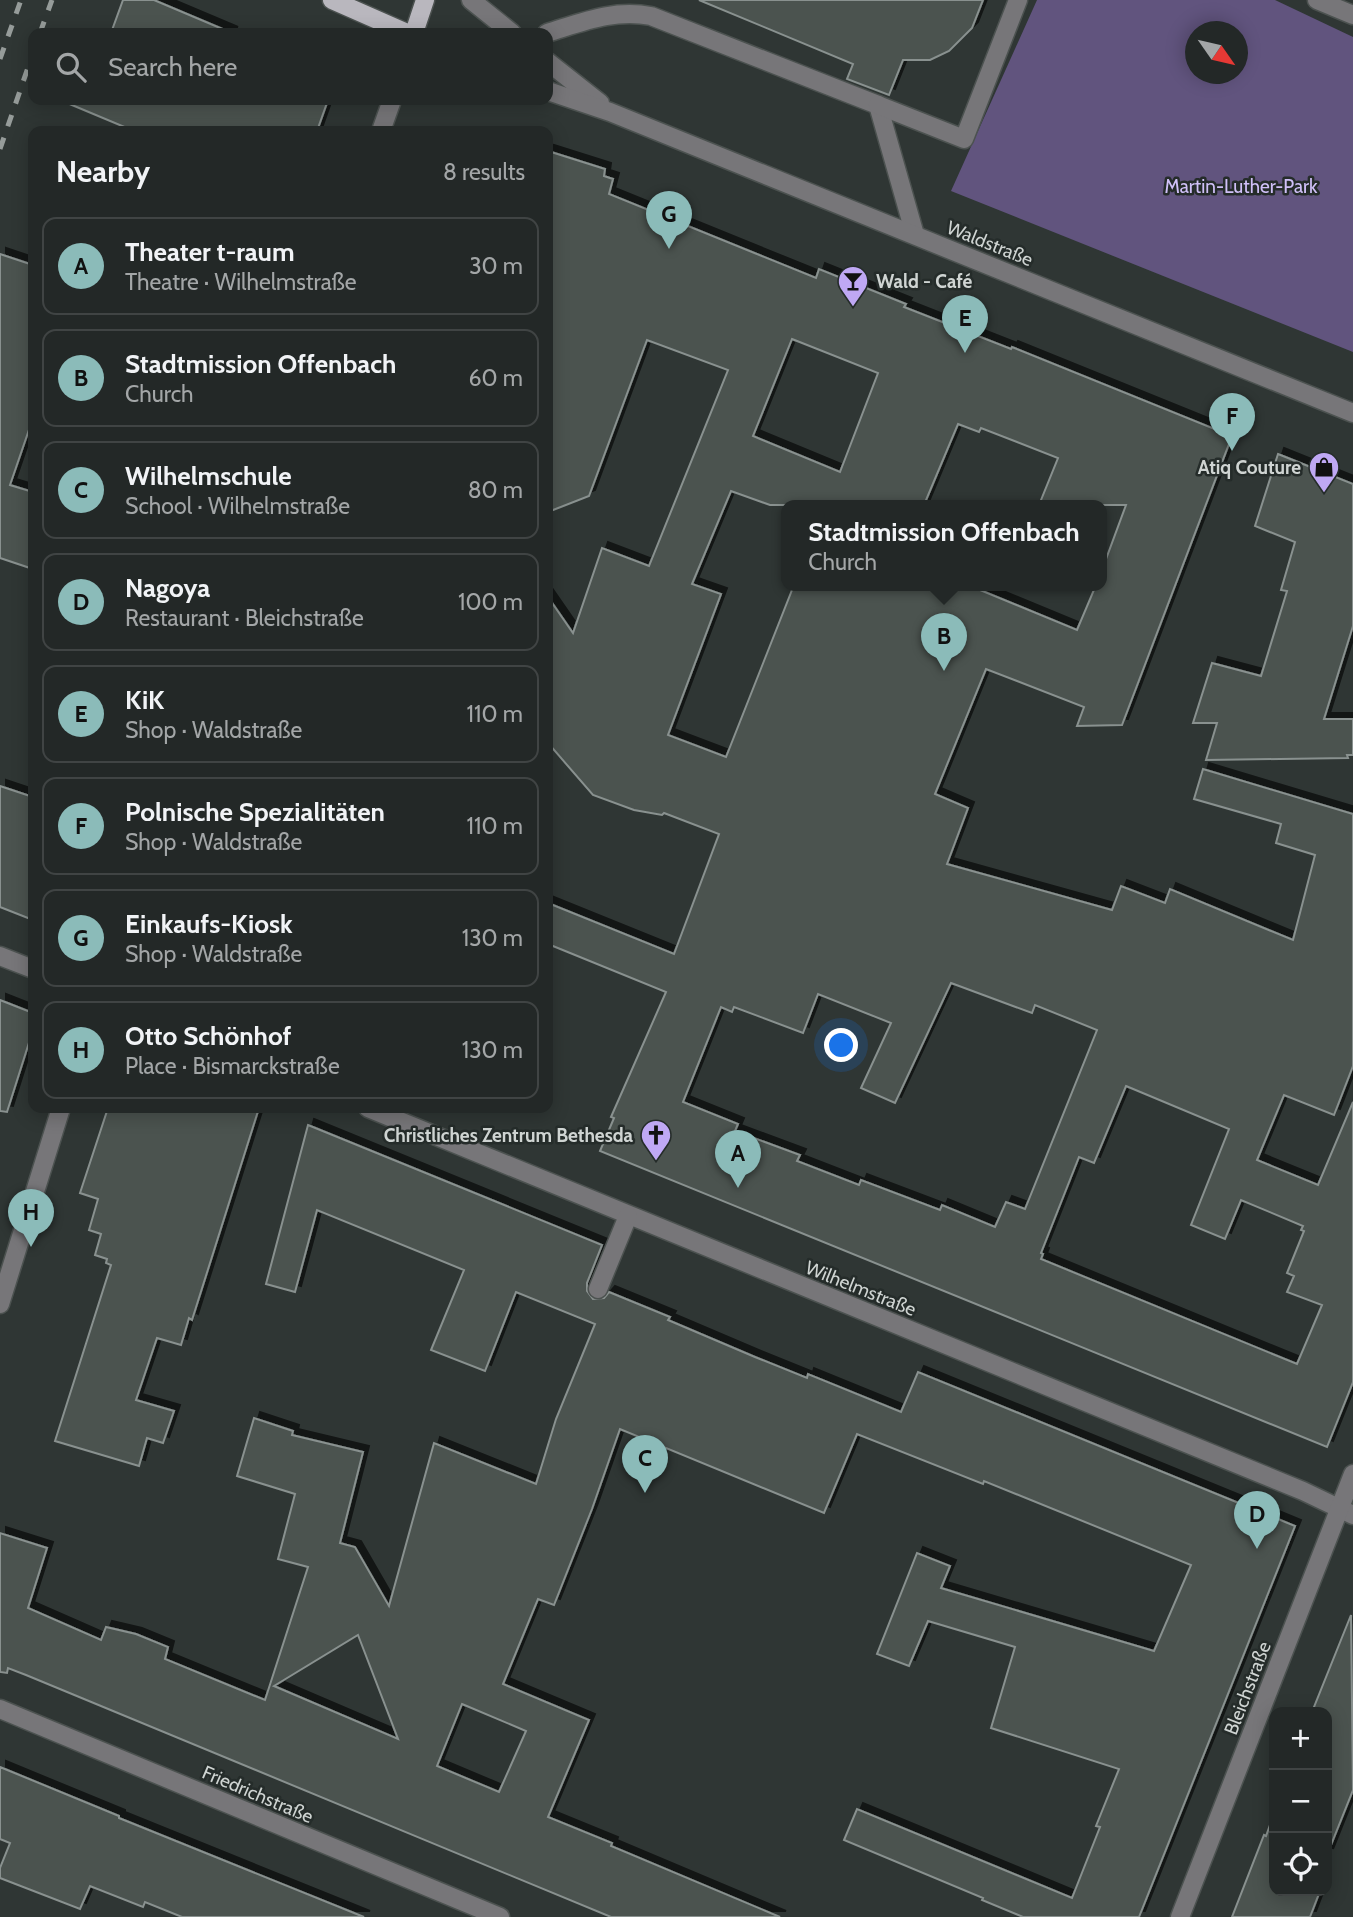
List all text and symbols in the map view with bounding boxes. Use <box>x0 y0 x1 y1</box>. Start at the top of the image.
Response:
north arrow <box>1185 21 1248 84</box>
search box <box>28 28 553 105</box>
icon: search <box>52 48 90 86</box>
text: Search here <box>108 51 237 83</box>
text: Nearby <box>56 153 150 190</box>
text: 8 results <box>443 158 525 186</box>
park label: Martin-Luther-Park <box>1164 175 1318 198</box>
pin: G <box>646 191 692 249</box>
street label: Waldstraße <box>943 216 1037 271</box>
text: Theater t-raum <box>125 236 295 268</box>
text: A <box>74 252 88 280</box>
text: 30 m <box>469 252 523 280</box>
bar icon: Wald - Café <box>836 264 870 308</box>
text: Theatre · Wilhelmstraße <box>125 268 357 296</box>
place label: Wald - Café <box>876 270 973 293</box>
pin: E <box>942 295 988 353</box>
text: Stadtmission Offenbach <box>125 348 396 380</box>
text: B <box>74 364 88 392</box>
text: 60 m <box>469 364 523 392</box>
text: Church <box>125 380 194 408</box>
pin: F <box>1209 393 1255 451</box>
shop icon: Atiq Couture <box>1307 450 1341 494</box>
place label: Atiq Couture <box>1198 456 1301 479</box>
text: Wilhelmschule <box>125 460 292 492</box>
text: C <box>74 476 88 504</box>
text: 80 m <box>468 476 523 504</box>
text: School · Wilhelmstraße <box>125 492 350 520</box>
popup <box>781 500 1107 591</box>
text: Stadtmission Offenbach <box>808 516 1080 548</box>
text: Church <box>808 548 877 576</box>
text: Nagoya <box>125 572 210 604</box>
text: D <box>73 588 89 616</box>
text: 100 m <box>458 588 523 616</box>
text: Restaurant · Bleichstraße <box>125 604 364 632</box>
pin: B <box>921 613 967 671</box>
text: KiK <box>125 684 164 716</box>
text: E <box>74 700 88 728</box>
text: 110 m <box>467 700 523 728</box>
text: Shop · Waldstraße <box>125 716 302 744</box>
text: Polnische Spezialitäten <box>125 796 385 828</box>
text: F <box>75 812 87 840</box>
text: 110 m <box>467 812 523 840</box>
text: Shop · Waldstraße <box>125 828 302 856</box>
text: Einkaufs-Kiosk <box>125 908 293 940</box>
text: G <box>73 924 89 952</box>
text: 130 m <box>462 924 523 952</box>
text: Shop · Waldstraße <box>125 940 302 968</box>
text: Otto Schönhof <box>125 1020 291 1052</box>
your location <box>824 1028 858 1062</box>
text: H <box>73 1036 89 1064</box>
text: 130 m <box>462 1036 523 1064</box>
text: Place · Bismarckstraße <box>125 1052 340 1080</box>
church icon: Christliches Zentrum Bethesda <box>639 1118 673 1162</box>
place label: Christliches Zentrum Bethesda <box>384 1124 634 1147</box>
pin: A <box>715 1130 761 1188</box>
pin: H <box>8 1189 54 1247</box>
street label: Wilhelmstraße <box>802 1256 920 1321</box>
pin: C <box>622 1435 668 1493</box>
pin: D <box>1234 1491 1280 1549</box>
street label: Bleichstraße <box>1219 1638 1276 1738</box>
map controls <box>1269 1707 1332 1896</box>
button: + <box>1269 1707 1332 1770</box>
street label: Friedrichstraße <box>199 1761 317 1828</box>
button: − <box>1269 1770 1332 1833</box>
button: locate <box>1269 1833 1332 1896</box>

